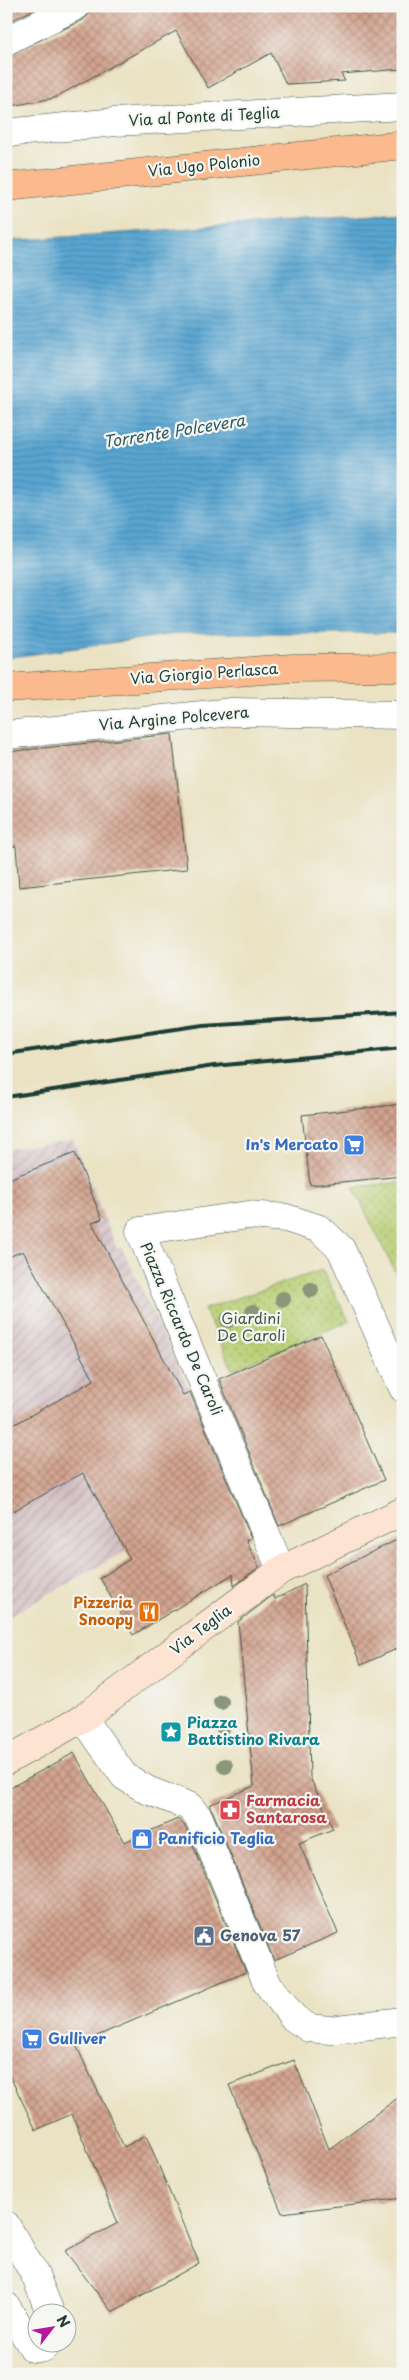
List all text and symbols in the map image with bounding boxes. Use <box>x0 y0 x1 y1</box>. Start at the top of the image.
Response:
street label: Via al Ponte di Teglia <box>128 100 280 131</box>
street label: Via Ugo Polonio <box>147 147 261 182</box>
water label: Torrente Polcevera <box>101 407 248 453</box>
street label: Via Giorgio Perlasca <box>129 656 279 689</box>
street label: Via Argine Polcevera <box>98 699 251 736</box>
place label: In's Mercato <box>246 1132 338 1155</box>
supermarket icon: In's Mercato <box>342 1133 366 1157</box>
street label: Piazza Riccardo De Caroli <box>135 1238 229 1419</box>
park label: Giardini De Caroli <box>217 1306 285 1346</box>
place label: Pizzeria Snoopy <box>73 1590 134 1630</box>
street label: Via Teglia <box>164 1598 236 1660</box>
restaurant icon: Pizzeria Snoopy <box>137 1600 161 1624</box>
place label: Piazza Battistino Rivara <box>187 1710 320 1750</box>
place icon: Piazza Battistino Rivara <box>159 1720 183 1744</box>
place label: Farmacia Santarosa <box>246 1788 327 1828</box>
pharmacy icon: Farmacia Santarosa <box>218 1798 242 1822</box>
place label: Panificio Teglia <box>158 1826 275 1849</box>
shop icon: Panificio Teglia <box>130 1827 154 1851</box>
place label: Genova 57 <box>220 1923 301 1946</box>
public building icon: Genova 57 <box>192 1924 216 1948</box>
place label: Gulliver <box>48 2026 106 2049</box>
supermarket icon: Gulliver <box>20 2027 44 2051</box>
north arrow <box>28 2302 78 2352</box>
text: N <box>52 2311 75 2331</box>

